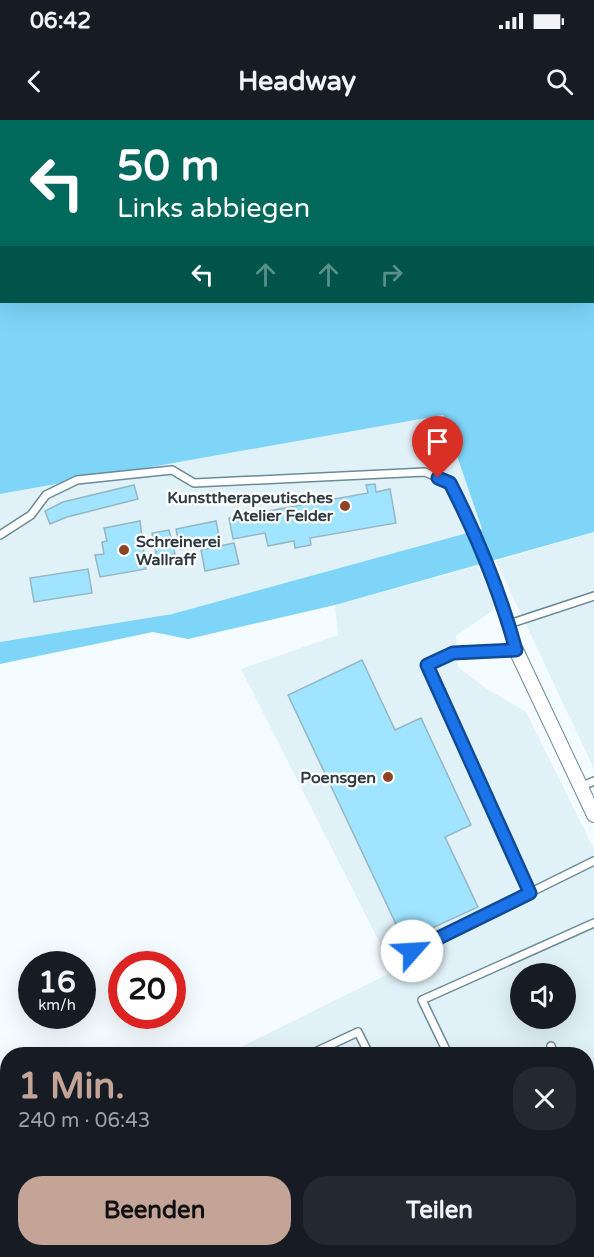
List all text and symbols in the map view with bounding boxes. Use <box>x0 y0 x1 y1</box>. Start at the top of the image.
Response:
text: 06:42 <box>30 8 91 34</box>
icon: back <box>18 65 51 98</box>
text: Headway <box>238 65 356 98</box>
icon: search <box>543 65 576 98</box>
text: 50 m <box>117 141 219 192</box>
icon: left <box>18 144 96 222</box>
text: Links abbiegen <box>117 192 310 225</box>
icon: left <box>186 258 219 291</box>
icon: ahead <box>249 258 282 291</box>
icon: ahead <box>312 258 345 291</box>
icon: right <box>375 258 408 291</box>
pin <box>412 416 463 478</box>
icon: arrive <box>421 425 454 458</box>
place label: Kunsttherapeutisches Atelier Felder <box>167 488 334 526</box>
marker: Kunsttherapeutisches Atelier Felder <box>338 499 352 513</box>
place label: Schreinerei Wallraff <box>136 532 221 570</box>
marker: Schreinerei Wallraff <box>117 543 131 557</box>
place label: Poensgen <box>300 768 376 788</box>
marker: Poensgen <box>381 770 395 784</box>
position arrow <box>380 919 444 983</box>
speed limit sign: 20 <box>108 951 186 1029</box>
map controls <box>510 963 576 1029</box>
button: sound <box>510 963 576 1029</box>
text: 16 <box>38 964 76 1001</box>
text: km/h <box>38 996 76 1014</box>
text: 1 Min. <box>18 1065 125 1108</box>
button: close <box>513 1067 576 1130</box>
text: 240 m · 06:43 <box>18 1109 150 1133</box>
button: Beenden <box>18 1176 291 1245</box>
button: Teilen <box>303 1176 576 1245</box>

